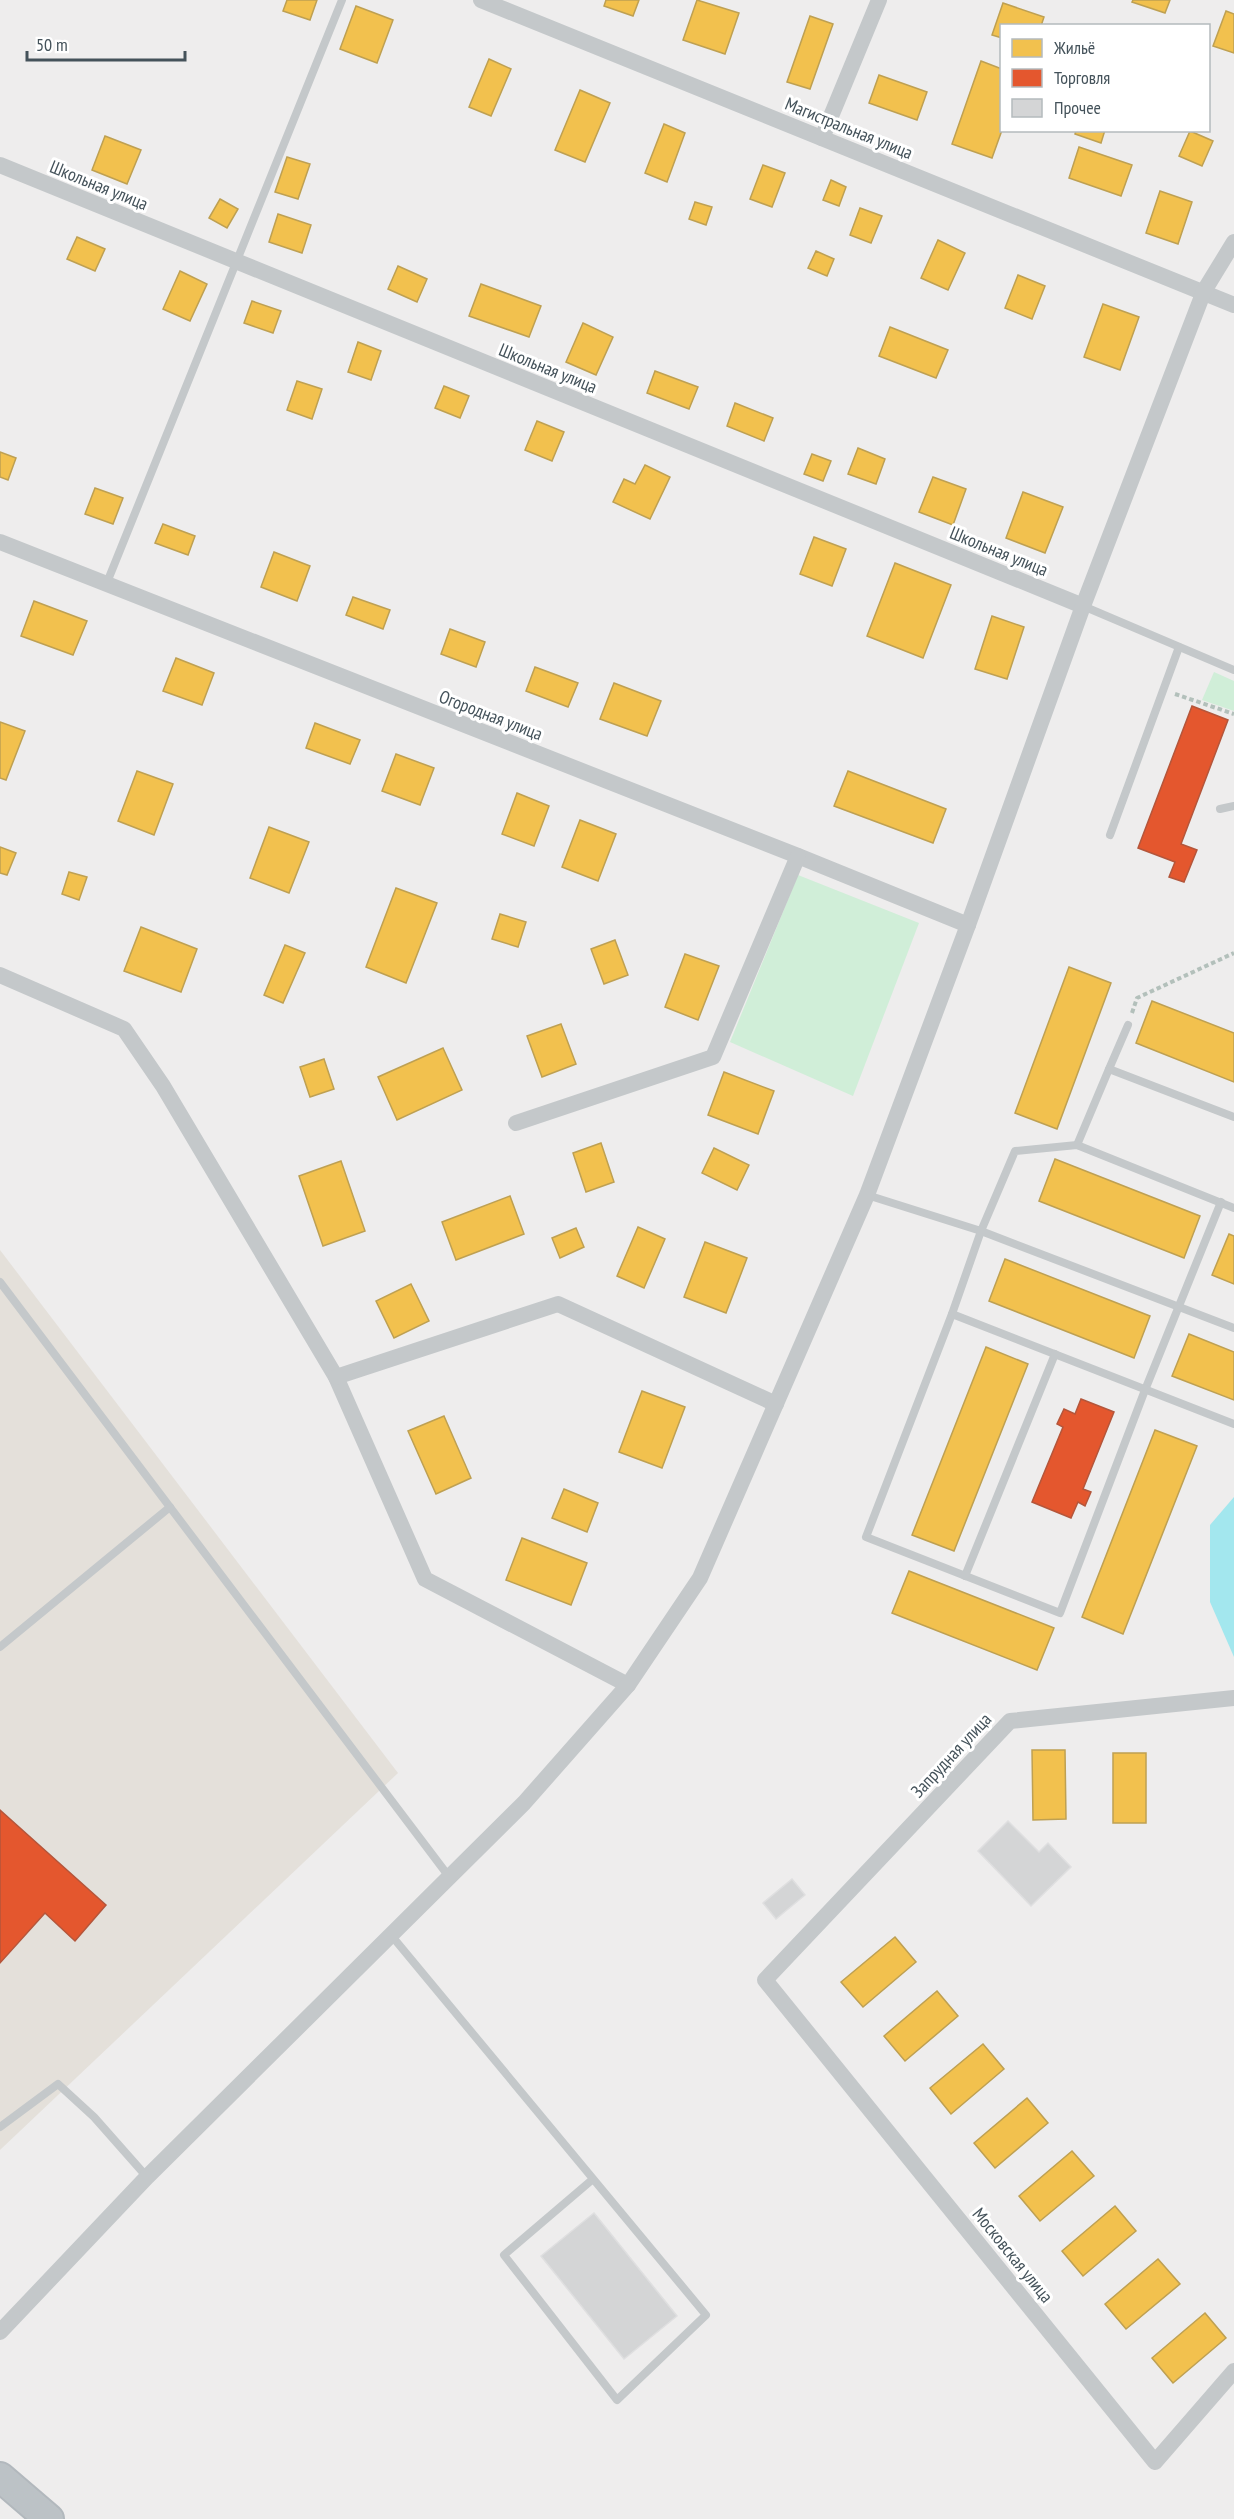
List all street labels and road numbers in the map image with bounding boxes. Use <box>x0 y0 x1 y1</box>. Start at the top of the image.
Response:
street label: Магистральная улица <box>782 92 916 164</box>
street label: Школьная улица <box>47 155 151 215</box>
street label: Школьная улица <box>496 338 600 398</box>
street label: Школьная улица <box>947 521 1051 581</box>
street label: Огородная улица <box>436 685 546 745</box>
street label: Запрудная улица <box>906 1708 996 1802</box>
street label: Московская улица <box>968 2203 1058 2307</box>

